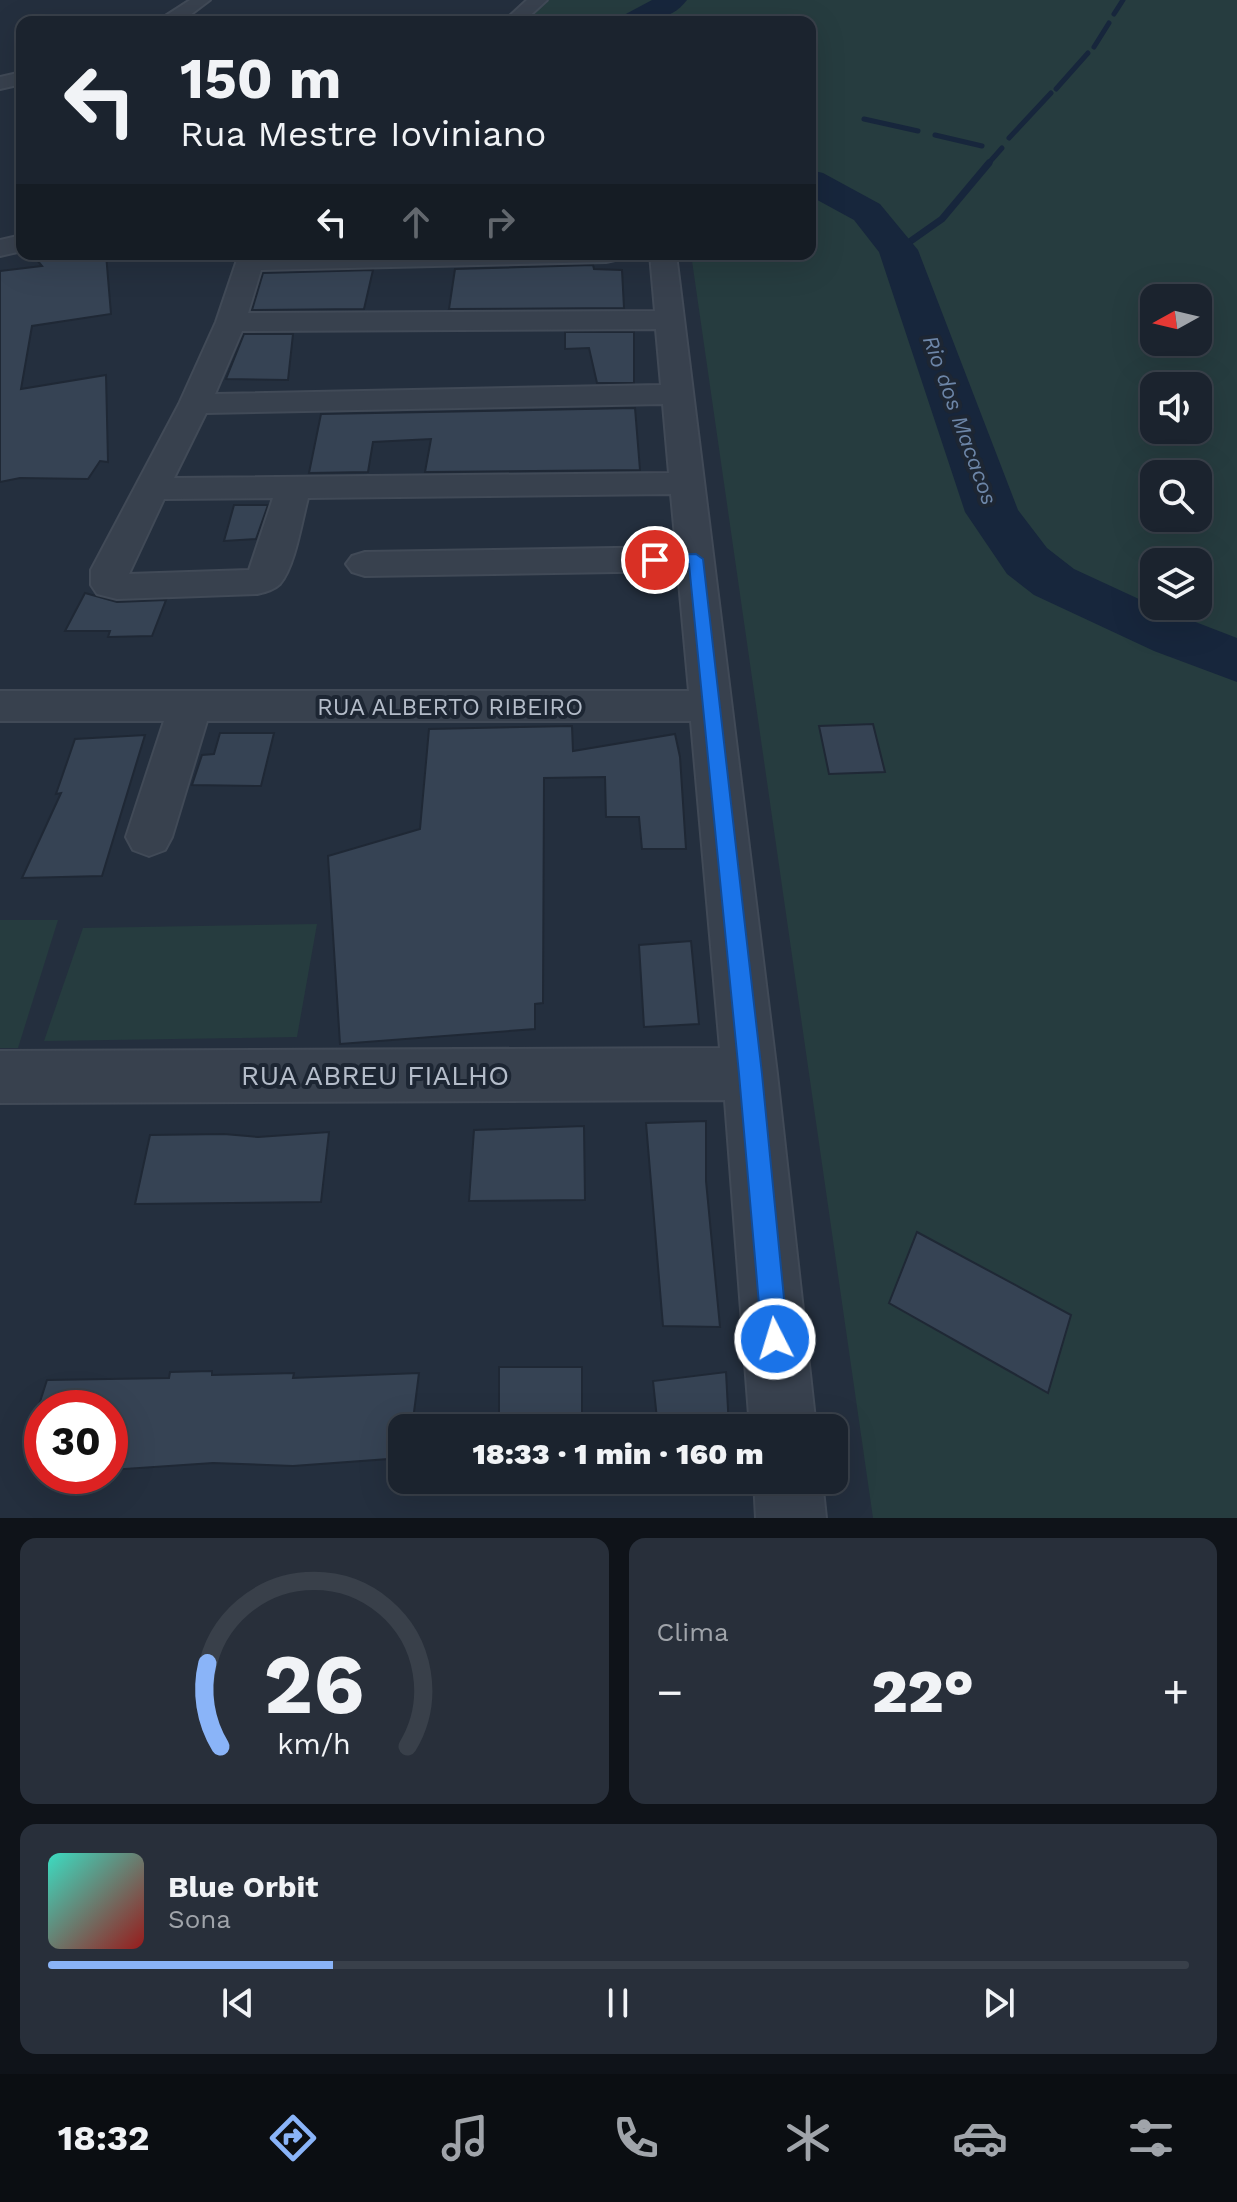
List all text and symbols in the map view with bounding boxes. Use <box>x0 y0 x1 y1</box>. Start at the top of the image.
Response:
text: 150 m <box>180 46 342 112</box>
icon: left <box>48 48 152 152</box>
text: Rua Mestre Ioviniano <box>180 113 546 155</box>
icon: left <box>310 200 354 244</box>
icon: ahead <box>394 200 438 244</box>
icon: right <box>478 200 522 244</box>
north arrow <box>1140 284 1212 356</box>
map controls <box>1140 284 1212 620</box>
water label: Rio dos Macacos <box>918 332 1002 508</box>
button: sound <box>1140 372 1212 444</box>
button: search <box>1140 460 1212 532</box>
pin <box>621 526 689 594</box>
icon: arrive <box>633 538 677 582</box>
button: layers <box>1140 548 1212 620</box>
street label: RUA ALBERTO RIBEIRO <box>317 693 583 721</box>
street label: RUA ABREU FIALHO <box>241 1059 509 1092</box>
position arrow <box>733 1297 817 1381</box>
speed limit sign: 30 <box>24 1390 128 1494</box>
text: 18:33 · 1 min · 160 m <box>472 1436 764 1471</box>
text: Clima <box>657 1617 729 1647</box>
text: 26 <box>264 1636 365 1733</box>
text: 22° <box>871 1656 974 1727</box>
text: − <box>657 1666 683 1718</box>
text: + <box>1162 1666 1189 1718</box>
text: km/h <box>277 1727 351 1761</box>
text: Blue Orbit <box>168 1869 318 1904</box>
text: Sona <box>168 1904 231 1934</box>
icon: previous <box>216 1981 260 2025</box>
icon: pause <box>596 1981 640 2025</box>
icon: next <box>977 1981 1021 2025</box>
icon: directions <box>265 2110 321 2166</box>
icon: music <box>437 2110 493 2166</box>
icon: phone <box>608 2110 664 2166</box>
icon: climate <box>780 2110 836 2166</box>
icon: car <box>952 2110 1008 2166</box>
icon: filters <box>1123 2110 1179 2166</box>
text: 18:32 <box>58 2117 150 2159</box>

